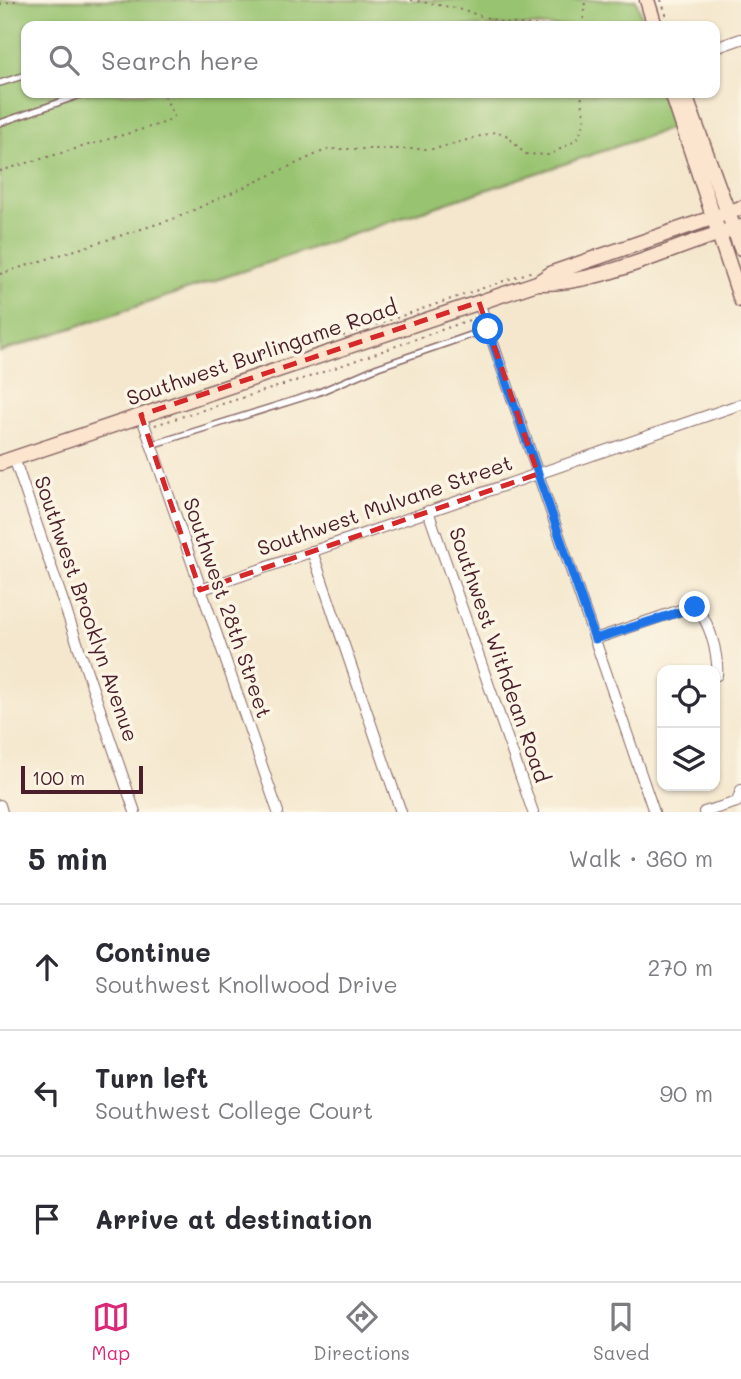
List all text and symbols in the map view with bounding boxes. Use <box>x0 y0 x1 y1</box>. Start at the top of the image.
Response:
search box <box>21 21 720 98</box>
icon: search <box>45 41 83 79</box>
text: Search here <box>101 43 259 77</box>
street label: Southwest Burlingame Road <box>122 292 401 411</box>
route start <box>472 313 503 344</box>
street label: Southwest Mulvane Street <box>253 448 516 561</box>
street label: Southwest Brooklyn Avenue <box>29 472 146 745</box>
street label: Southwest 28th Street <box>178 494 279 721</box>
street label: Southwest Withdean Road <box>444 523 557 786</box>
route end <box>679 591 710 622</box>
map controls <box>657 665 720 791</box>
button: locate <box>657 665 720 728</box>
button: layers <box>657 728 720 791</box>
scale bar <box>21 763 144 795</box>
text: 100 m <box>32 765 85 790</box>
text: 5 min <box>28 838 108 878</box>
text: Walk · 360 m <box>568 843 713 873</box>
text: Continue <box>95 935 211 969</box>
icon: ahead <box>28 948 66 986</box>
text: 270 m <box>648 952 713 982</box>
text: Southwest Knollwood Drive <box>95 969 398 999</box>
text: Turn left <box>95 1061 208 1095</box>
icon: left <box>28 1074 66 1112</box>
text: 90 m <box>660 1078 713 1108</box>
text: Southwest College Court <box>95 1095 373 1125</box>
icon: arrive <box>28 1200 66 1238</box>
text: Arrive at destination <box>95 1202 372 1236</box>
tab: Map <box>92 1298 130 1365</box>
tab: Directions <box>313 1298 410 1365</box>
tab: Saved <box>593 1298 649 1365</box>

